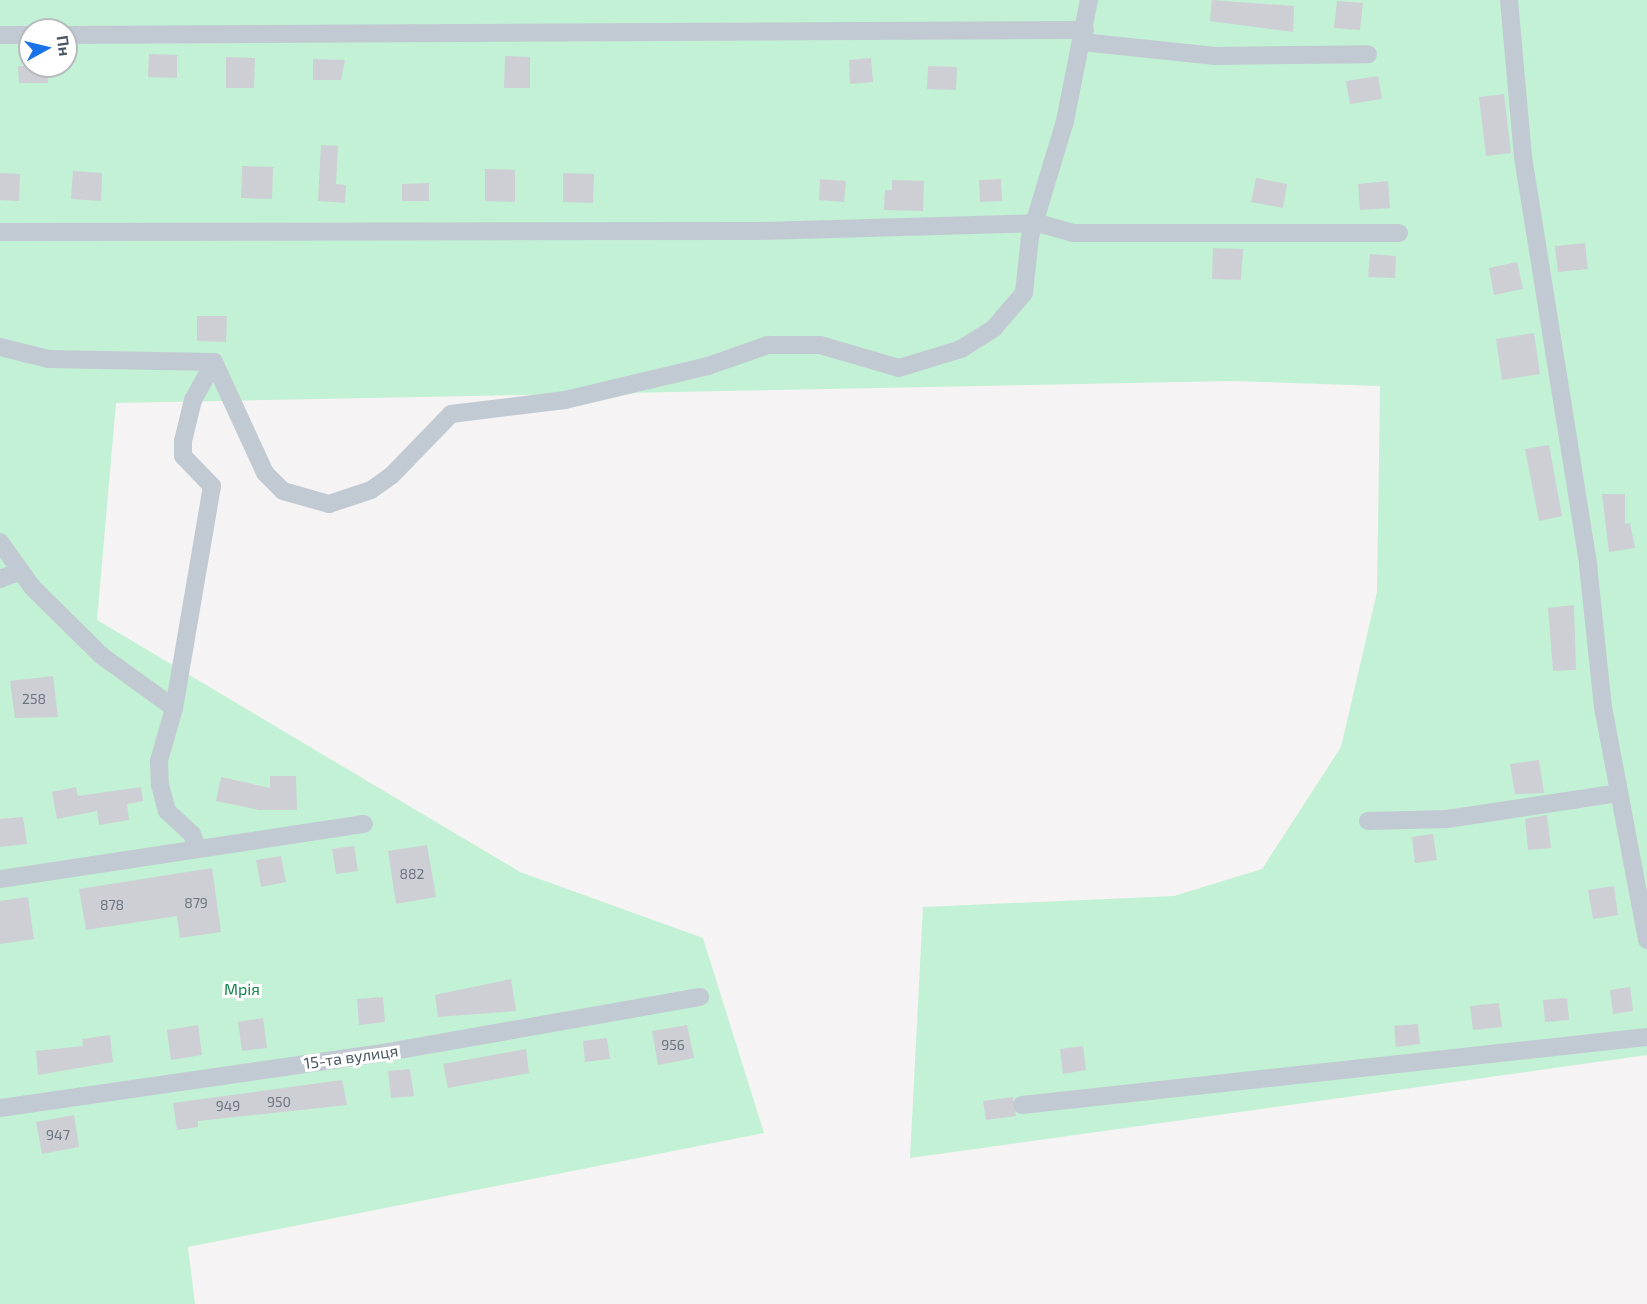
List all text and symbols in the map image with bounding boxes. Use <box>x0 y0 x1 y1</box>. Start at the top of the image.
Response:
north arrow <box>18 18 78 78</box>
text: Пн <box>53 34 75 57</box>
house number: 258 <box>22 691 46 707</box>
house number: 882 <box>400 866 424 882</box>
house number: 879 <box>184 895 208 911</box>
house number: 878 <box>100 897 124 913</box>
park label: Мрія <box>224 979 260 999</box>
house number: 956 <box>661 1037 685 1053</box>
street label: 15-та вулиця <box>303 1041 399 1073</box>
house number: 950 <box>267 1094 291 1110</box>
house number: 949 <box>216 1098 240 1114</box>
house number: 947 <box>46 1127 70 1143</box>

